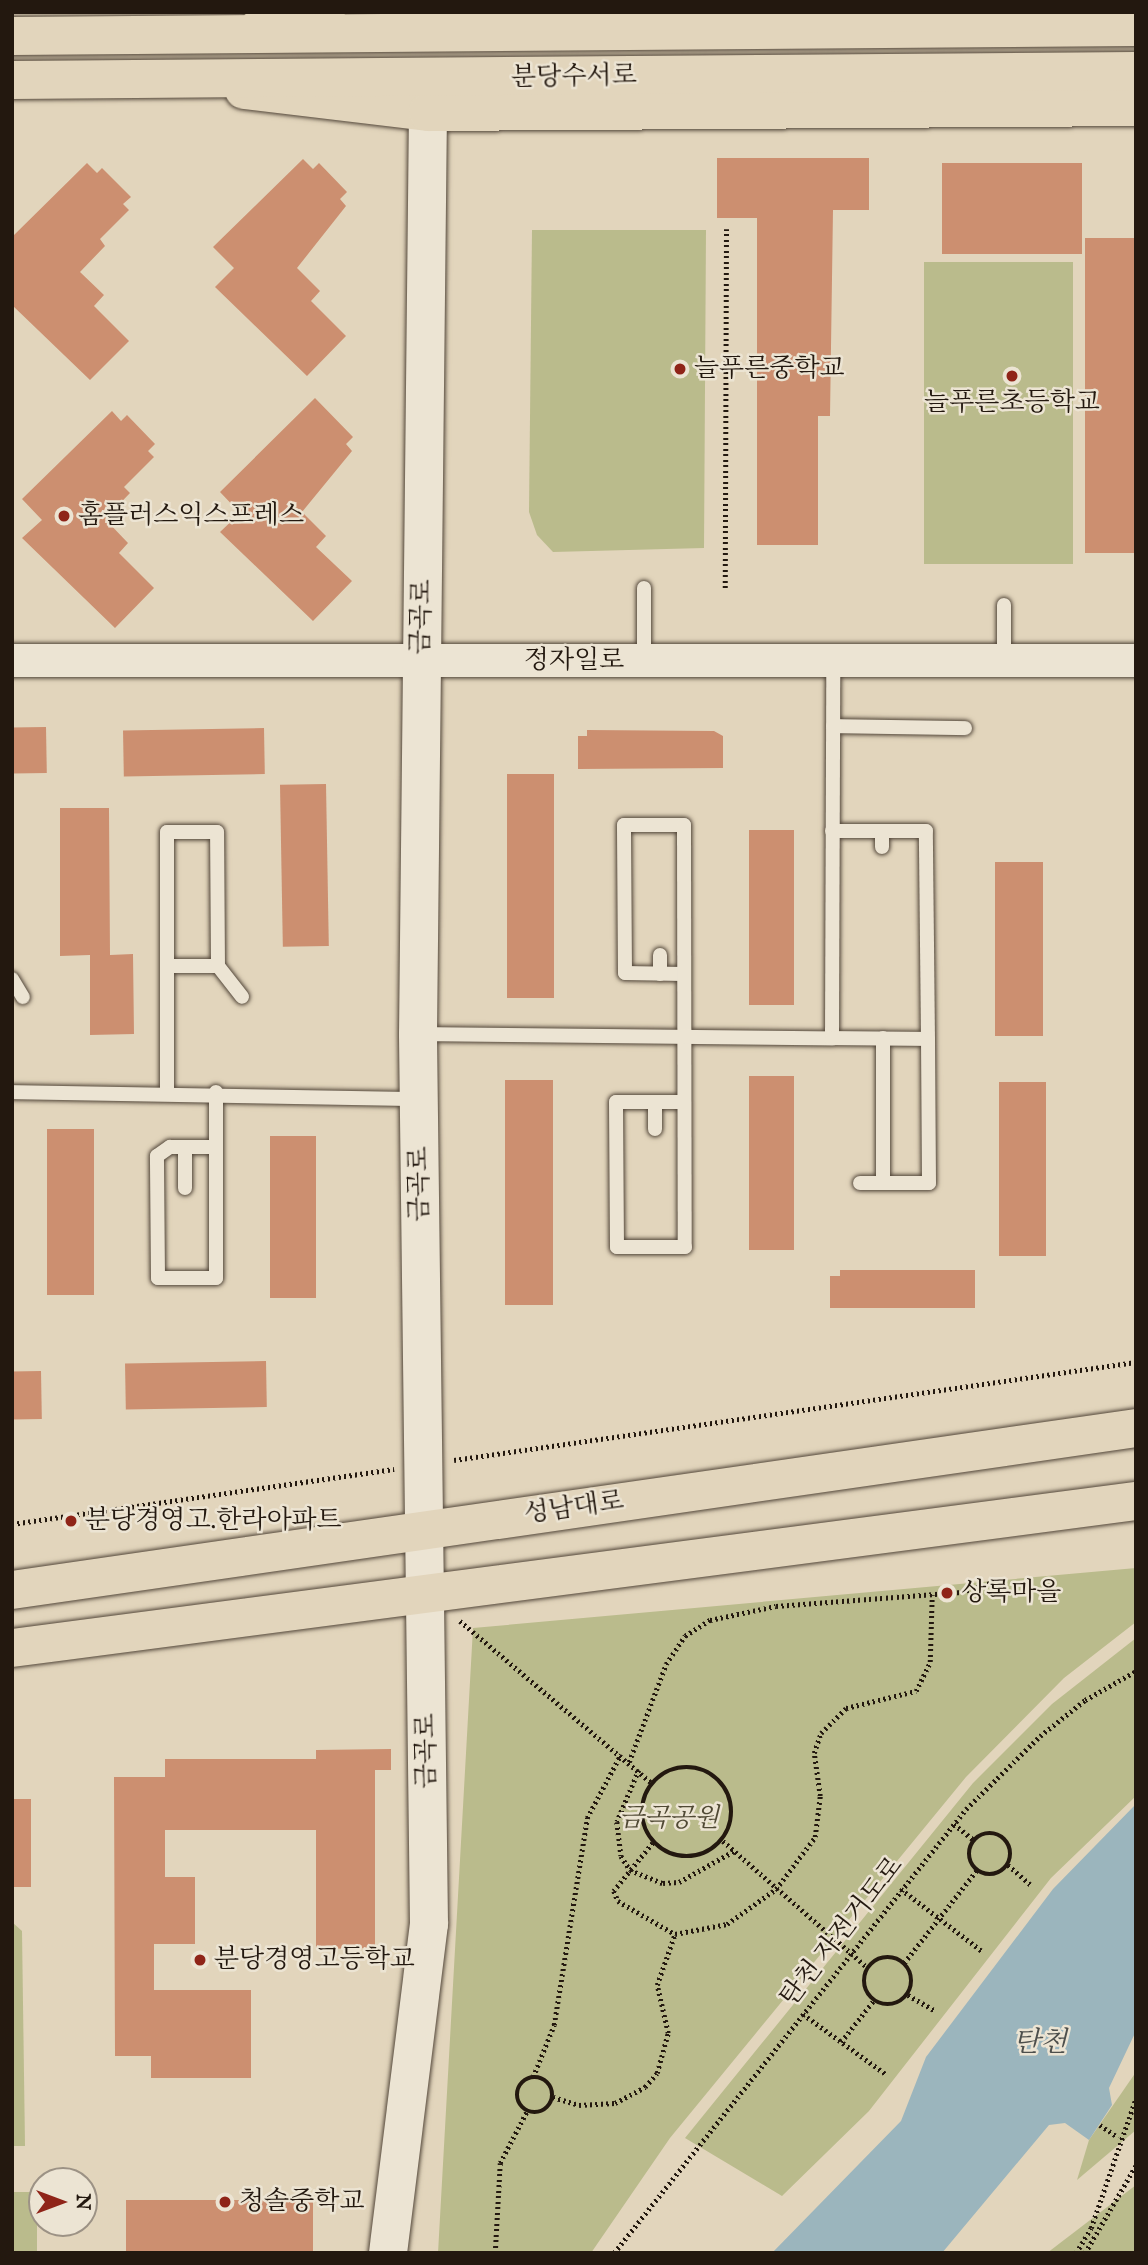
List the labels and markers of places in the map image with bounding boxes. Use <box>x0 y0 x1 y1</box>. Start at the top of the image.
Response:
place label: 늘푸른중학교 <box>694 353 845 385</box>
marker: 늘푸른중학교 <box>672 361 688 377</box>
marker: 늘푸른초등학교 <box>1004 368 1020 384</box>
place label: 늘푸른초등학교 <box>924 387 1100 419</box>
place label: 홈플러스익스프레스 <box>78 500 304 532</box>
marker: 홈플러스익스프레스 <box>56 508 72 524</box>
place label: 분당경영고.한라아파트 <box>85 1505 342 1537</box>
marker: 분당경영고.한라아파트 <box>63 1513 79 1529</box>
place label: 상록마을 <box>961 1577 1061 1609</box>
marker: 상록마을 <box>939 1585 955 1601</box>
place label: 분당경영고등학교 <box>214 1944 415 1976</box>
marker: 분당경영고등학교 <box>192 1952 208 1968</box>
place label: 청솔중학교 <box>239 2186 365 2218</box>
marker: 청솔중학교 <box>217 2194 233 2210</box>

